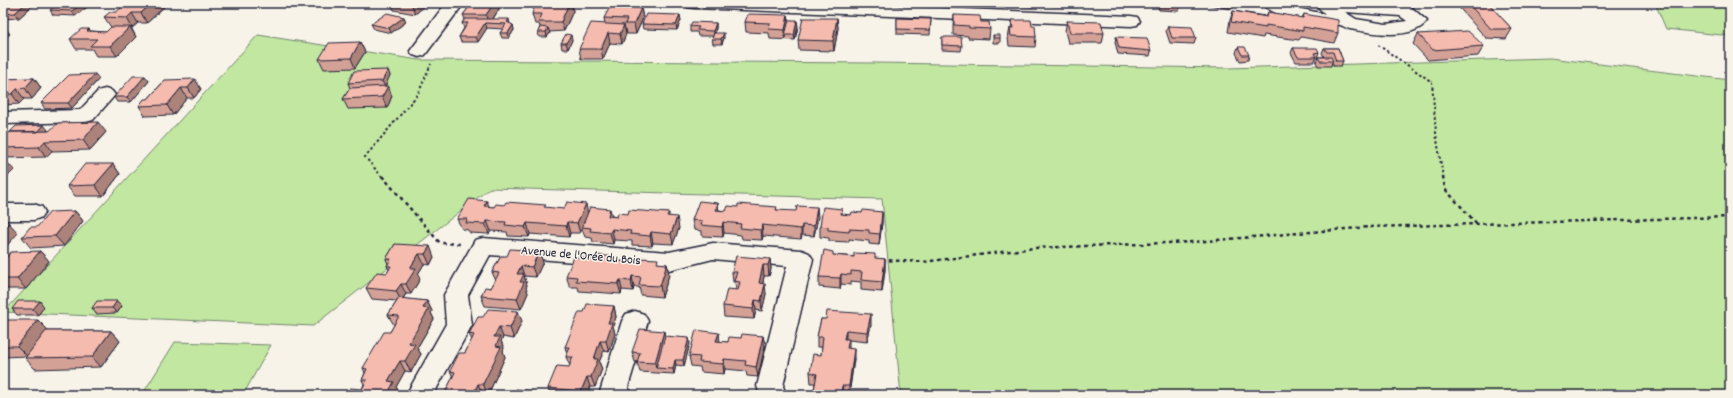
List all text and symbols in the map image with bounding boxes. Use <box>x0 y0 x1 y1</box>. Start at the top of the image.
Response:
street label: Avenue de l'Orée du Bois <box>520 242 641 271</box>

